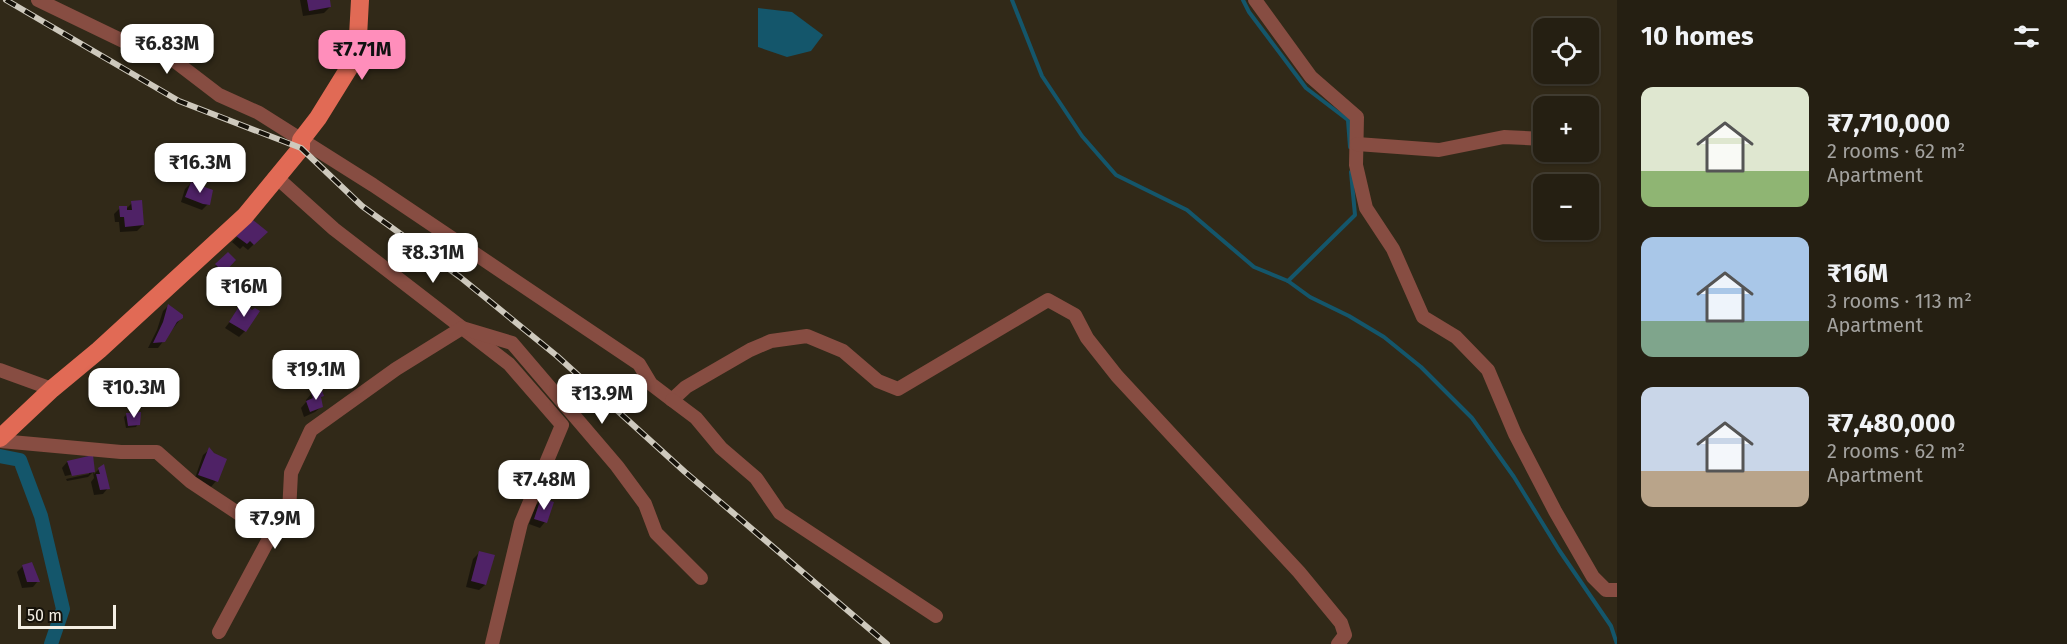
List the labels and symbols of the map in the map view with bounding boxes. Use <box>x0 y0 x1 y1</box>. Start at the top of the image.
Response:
pin: ₹6.83M <box>118 24 216 75</box>
pin: ₹7.71M <box>313 30 411 81</box>
pin: ₹16.3M <box>151 143 249 194</box>
pin: ₹8.31M <box>384 233 482 284</box>
pin: ₹16M <box>208 267 280 318</box>
pin: ₹19.1M <box>267 350 365 401</box>
pin: ₹10.3M <box>85 368 183 419</box>
pin: ₹13.9M <box>553 374 651 425</box>
pin: ₹7.48M <box>495 460 593 511</box>
pin: ₹7.9M <box>233 499 317 550</box>
scale bar <box>18 602 116 630</box>

